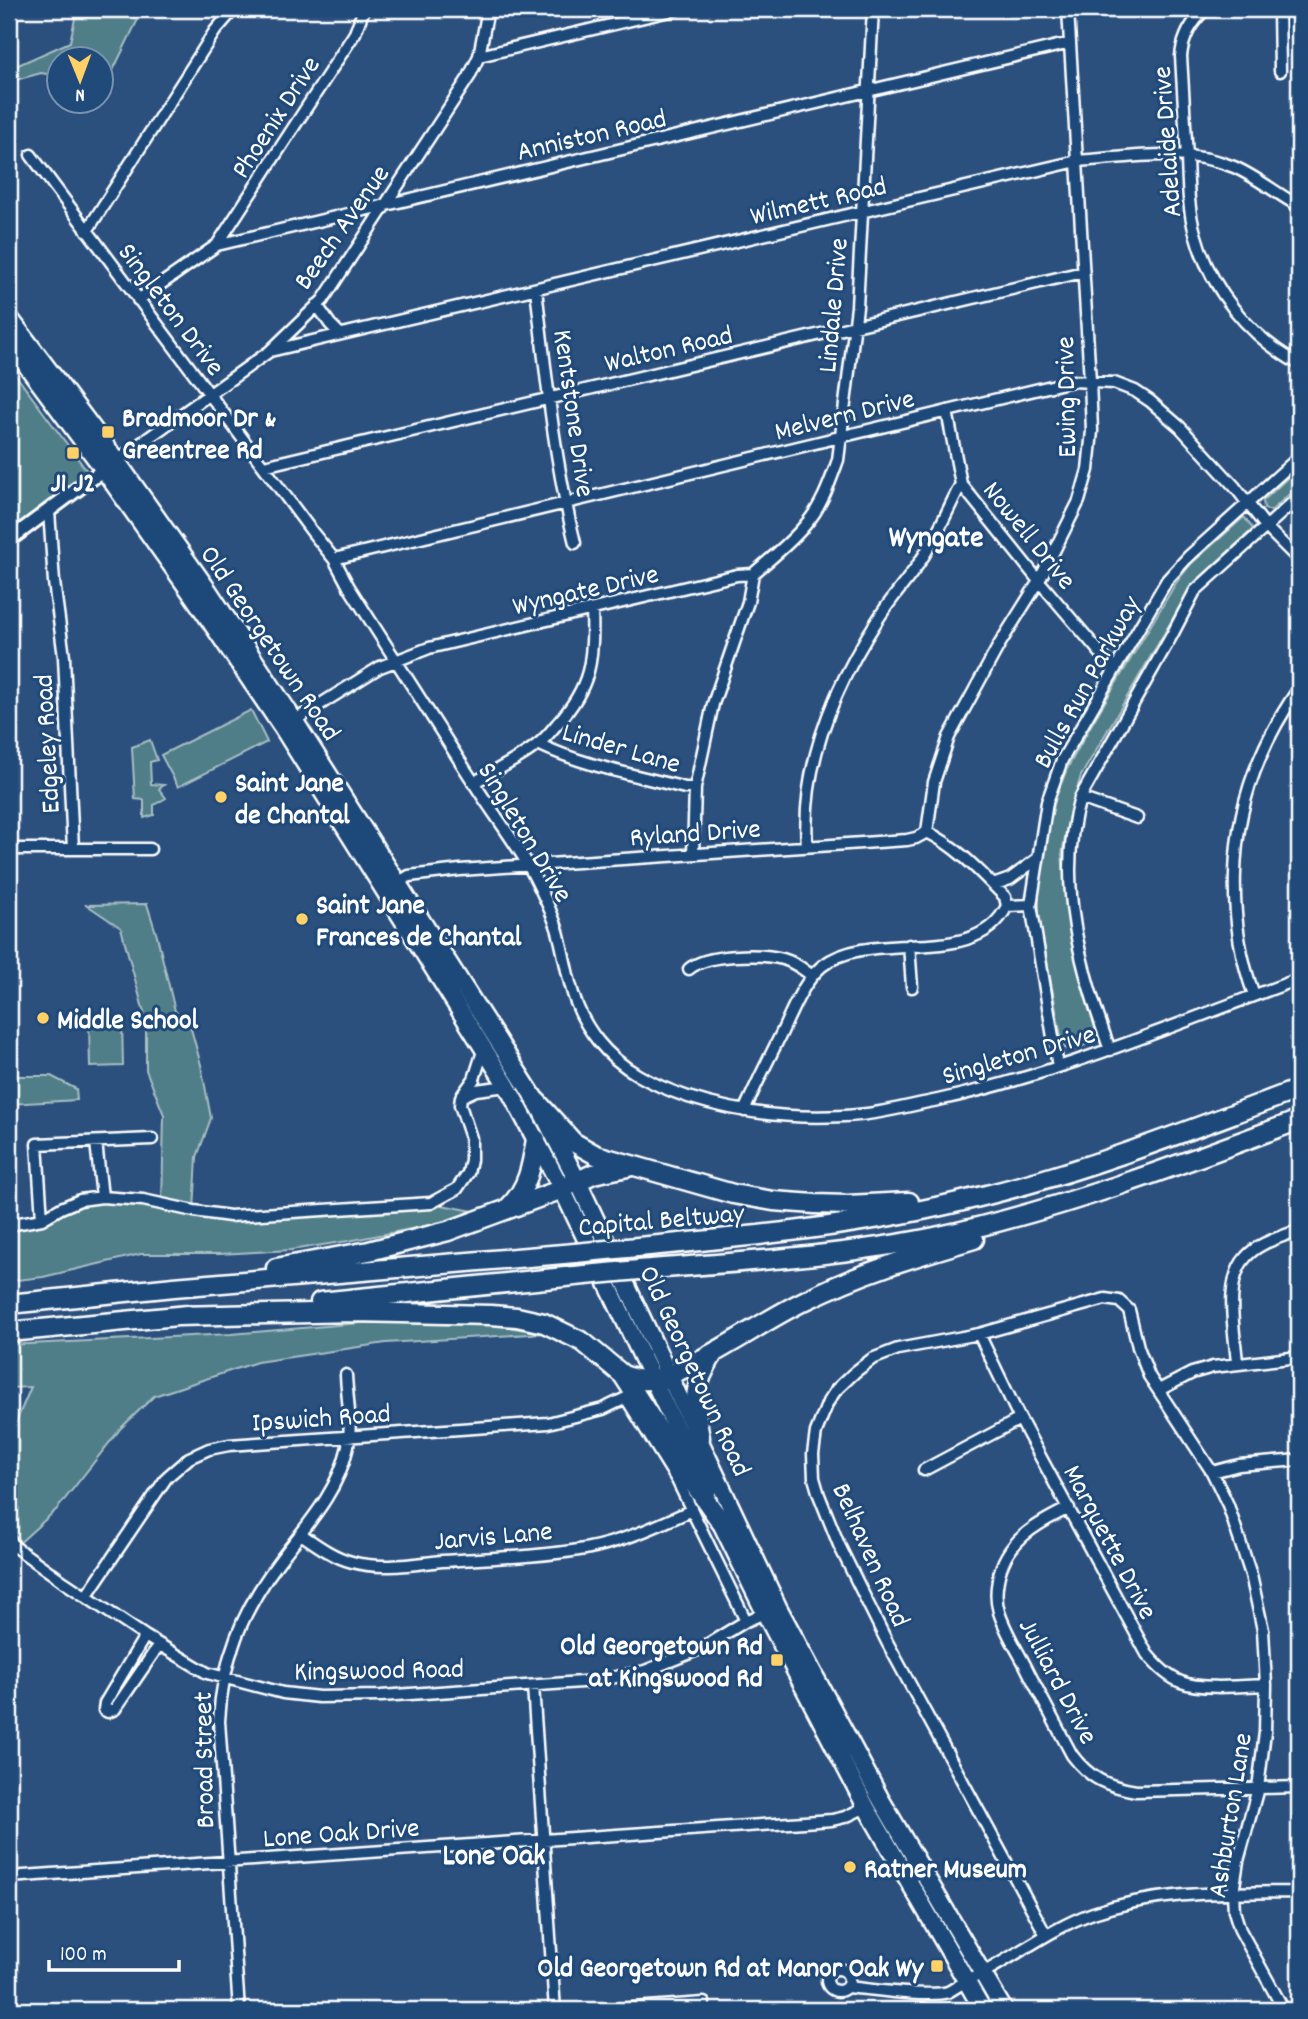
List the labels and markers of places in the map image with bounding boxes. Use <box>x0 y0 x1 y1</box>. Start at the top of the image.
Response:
place label: Bradmoor Dr & Greentree Rd <box>122 401 276 473</box>
marker: Bradmoor Dr & Greentree Rd <box>100 424 116 440</box>
marker: J1 J2 <box>65 445 81 461</box>
place label: J1 J2 <box>50 466 96 506</box>
place label: Saint Jane de Chantal <box>235 766 350 838</box>
marker: Saint Jane de Chantal <box>213 789 229 805</box>
place label: Saint Jane Frances de Chantal <box>316 888 522 960</box>
marker: Saint Jane Frances de Chantal <box>294 911 310 927</box>
place label: Middle School <box>57 1003 199 1043</box>
marker: Middle School <box>35 1010 51 1026</box>
place label: Old Georgetown Rd at Kingswood Rd <box>560 1629 763 1701</box>
marker: Old Georgetown Rd at Kingswood Rd <box>769 1652 785 1668</box>
place label: Ratner Museum <box>864 1852 1027 1892</box>
marker: Ratner Museum <box>842 1859 858 1875</box>
place label: Old Georgetown Rd at Manor Oak Wy <box>537 1951 925 1991</box>
marker: Old Georgetown Rd at Manor Oak Wy <box>929 1958 945 1974</box>

